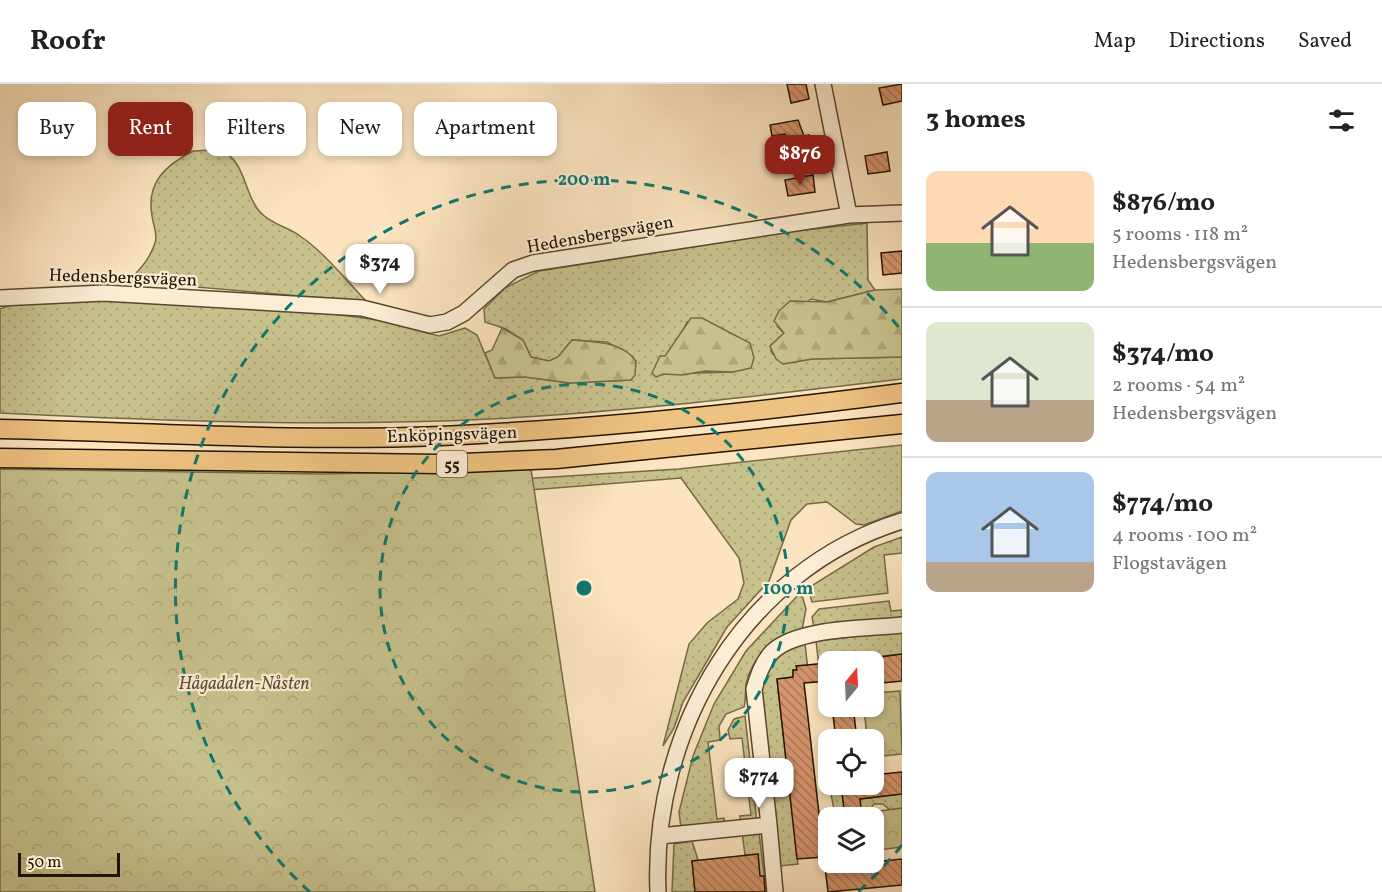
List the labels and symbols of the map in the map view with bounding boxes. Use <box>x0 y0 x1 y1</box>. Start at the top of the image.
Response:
pin: $876 <box>764 135 836 186</box>
text: 200 m <box>558 168 610 193</box>
street label: Hedensbergsvägen <box>525 210 676 261</box>
pin: $374 <box>344 244 416 295</box>
street label: Hedensbergsvägen <box>48 263 198 294</box>
street label: Enköpingsvägen <box>386 421 518 450</box>
road number: 55 <box>437 451 467 477</box>
text: 100 m <box>763 577 813 602</box>
centre of rings <box>574 578 594 598</box>
north arrow <box>818 651 884 717</box>
park label: Hågadalen-Nåsten <box>178 672 310 697</box>
pin: $774 <box>723 758 795 809</box>
scale bar <box>18 850 120 878</box>

